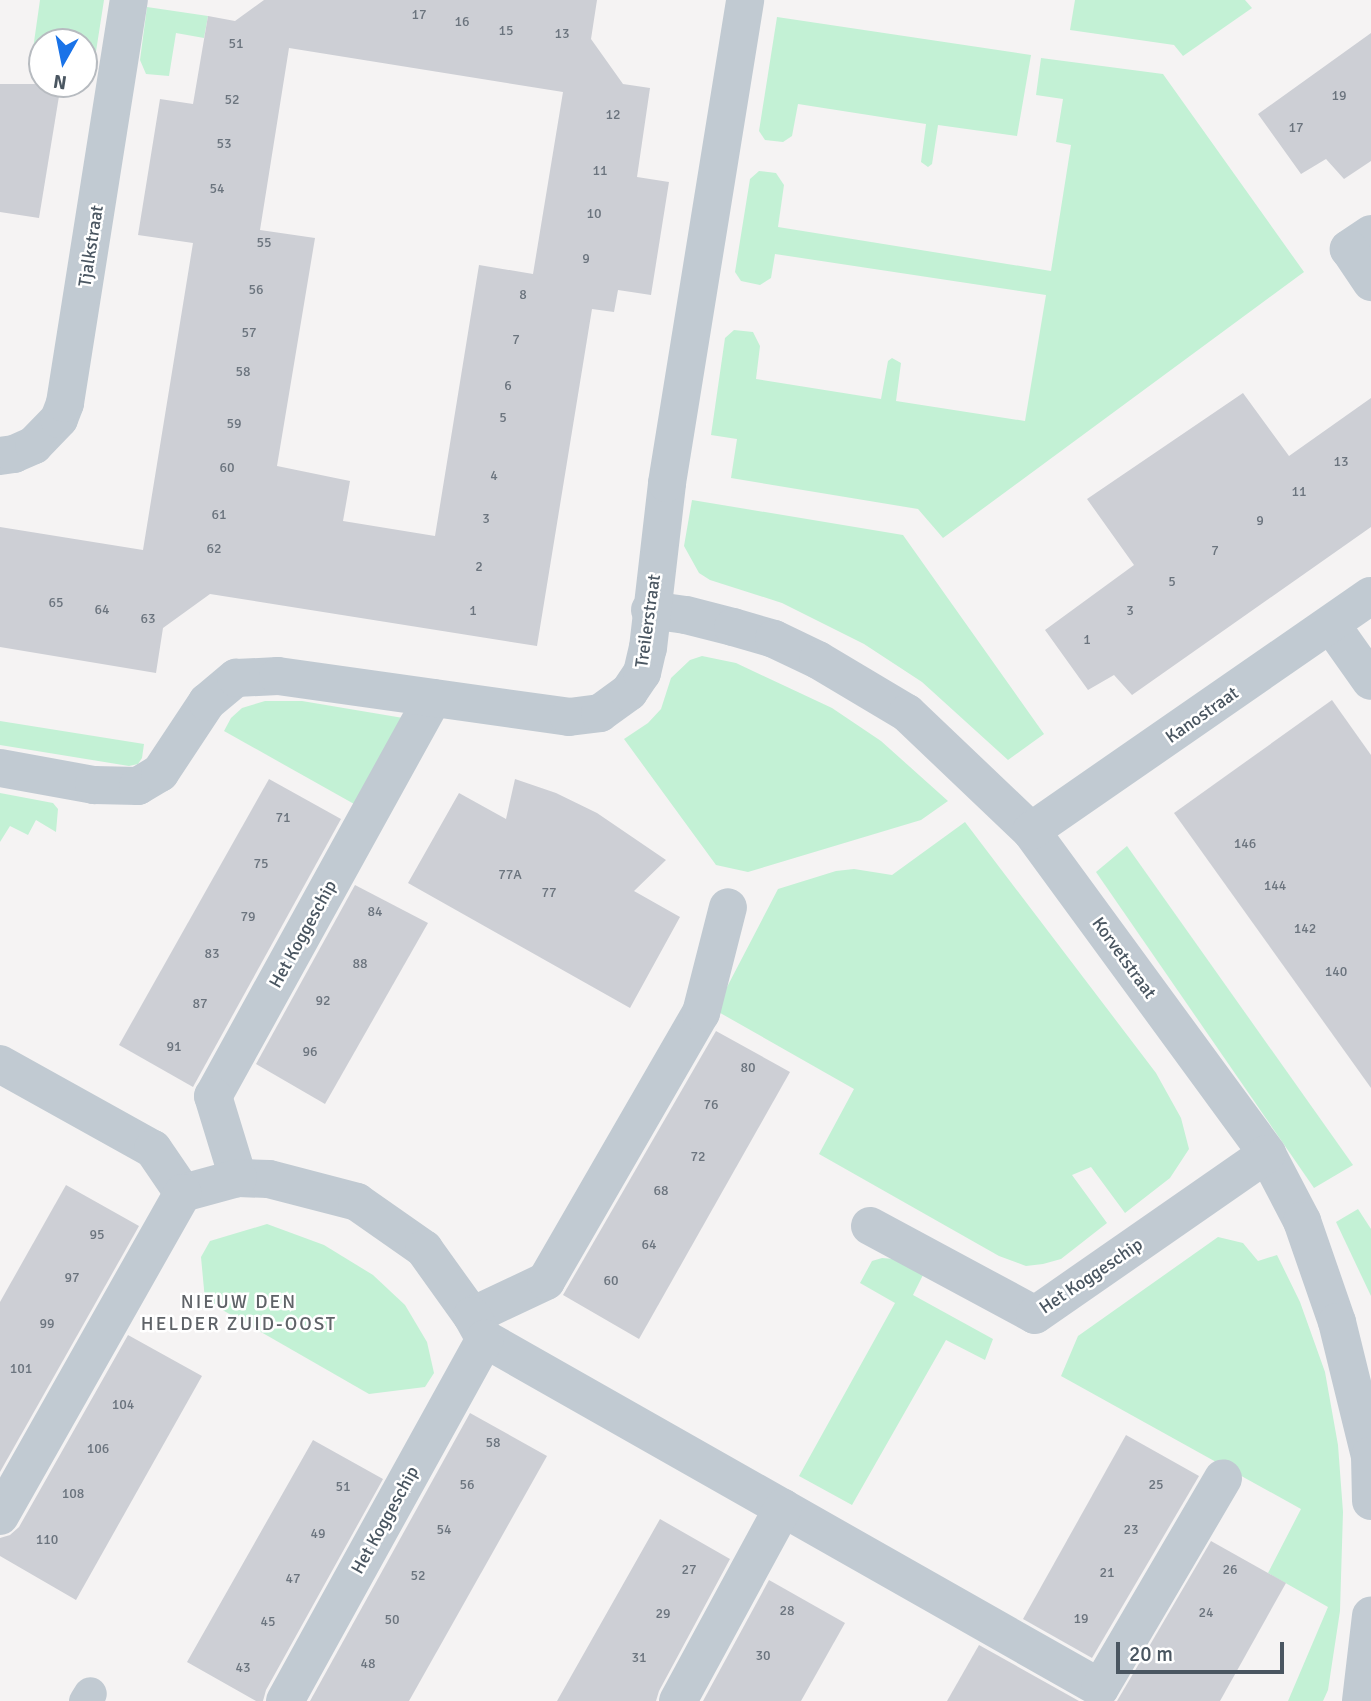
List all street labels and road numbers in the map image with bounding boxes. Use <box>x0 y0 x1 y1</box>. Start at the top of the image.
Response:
street label: Tjalkstraat <box>74 204 108 288</box>
street label: Treilerstraat <box>631 573 665 669</box>
street label: Kanostraat <box>1161 682 1243 748</box>
street label: Het Koggeschip <box>265 876 341 992</box>
street label: Korvetstraat <box>1087 913 1161 1003</box>
street label: Het Koggeschip <box>1035 1234 1147 1318</box>
street label: Het Koggeschip <box>347 1462 423 1578</box>

